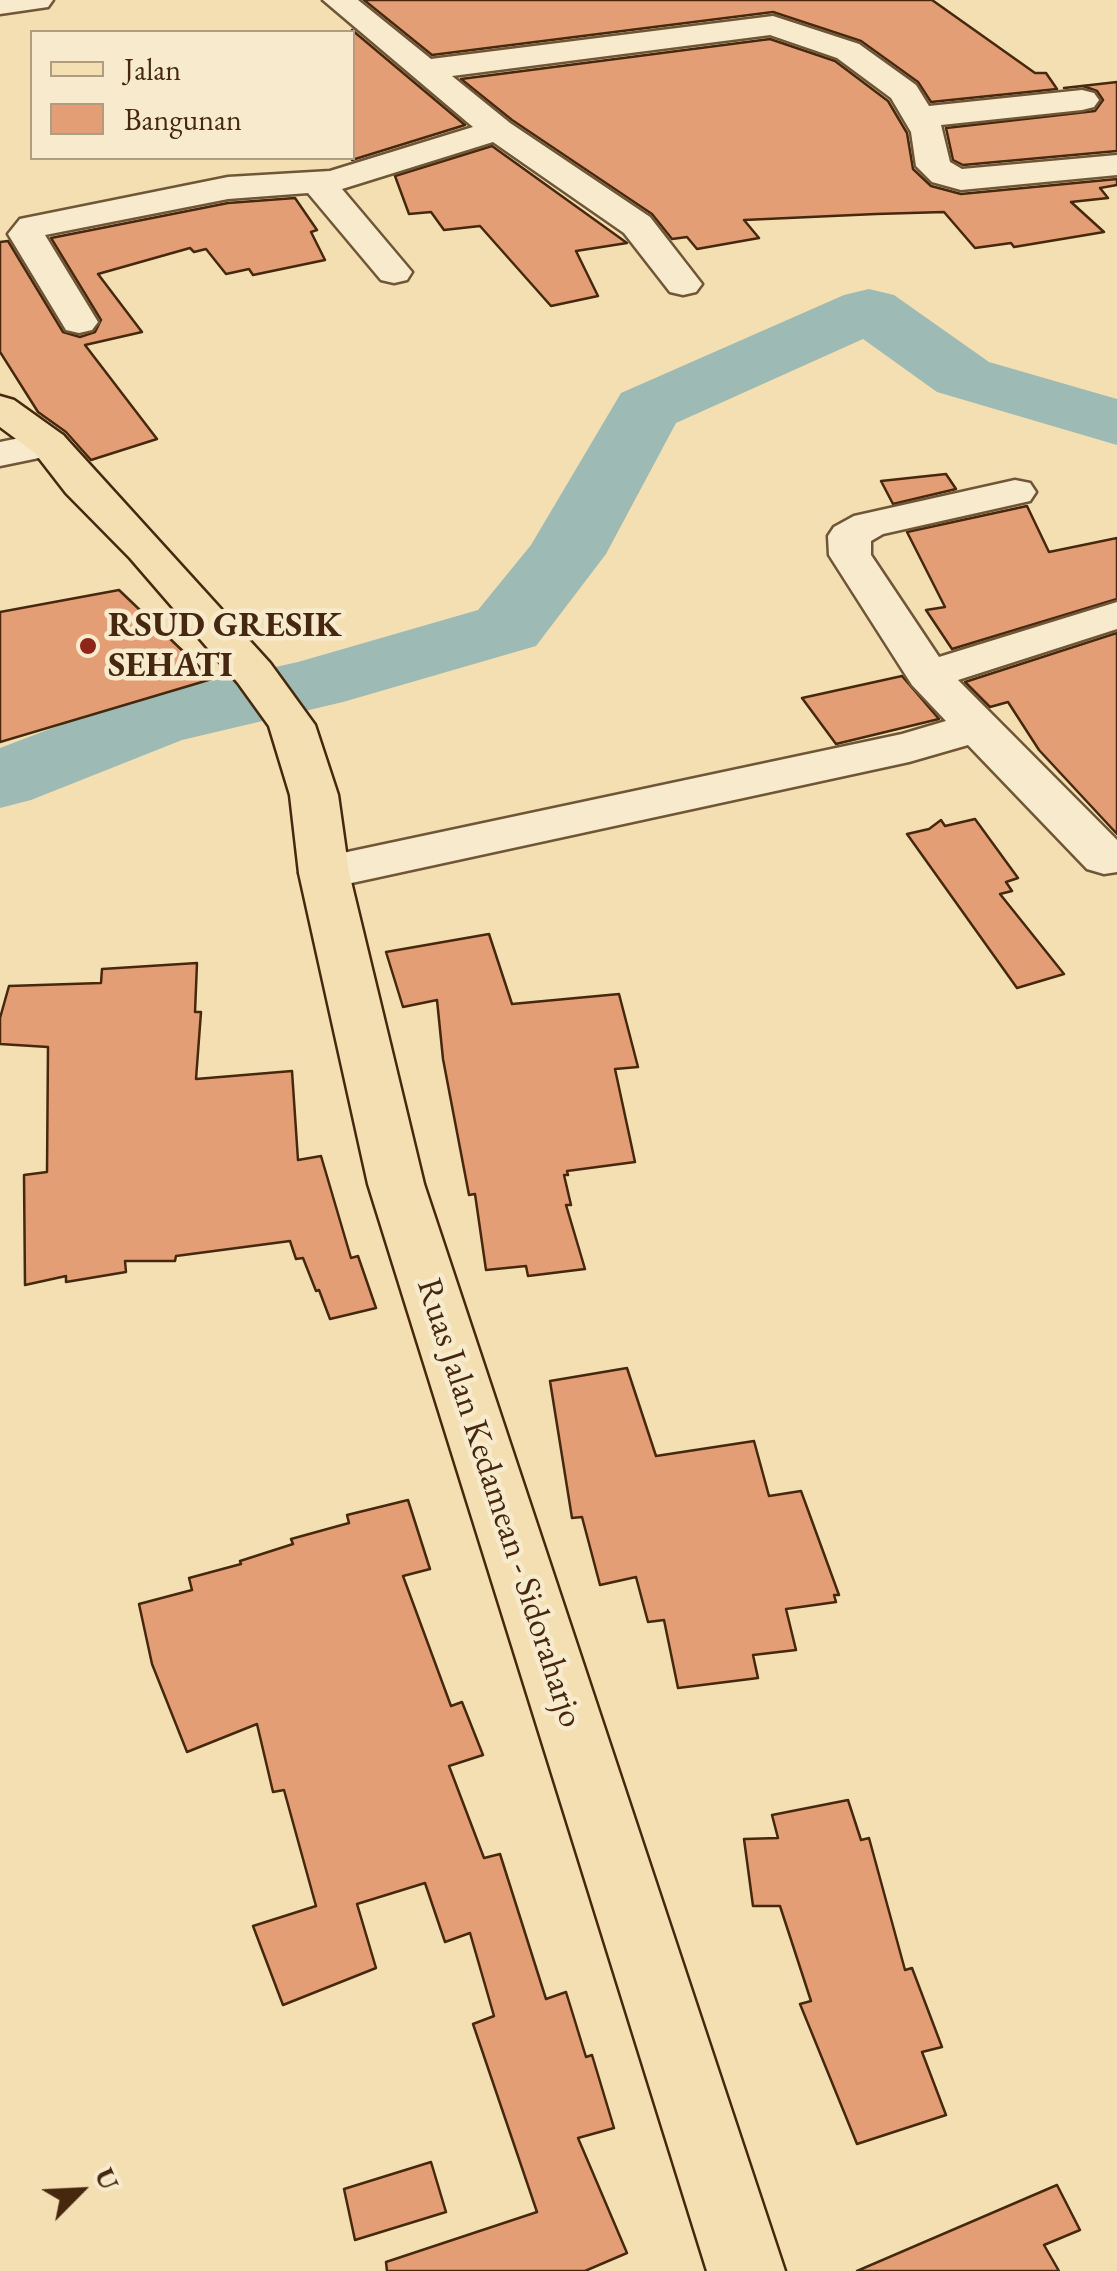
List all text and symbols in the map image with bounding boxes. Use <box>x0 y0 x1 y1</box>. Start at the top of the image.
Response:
legend <box>30 30 355 160</box>
text: Jalan <box>124 50 181 89</box>
text: Bangunan <box>124 100 242 139</box>
place label: RSUD GRESIK SEHATI <box>108 605 342 687</box>
marker: RSUD GRESIK SEHATI <box>77 635 99 657</box>
street label: Ruas Jalan Kedamean - Sidoraharjo <box>406 1273 592 1733</box>
north arrow <box>30 2141 130 2241</box>
text: U <box>87 2162 128 2196</box>

